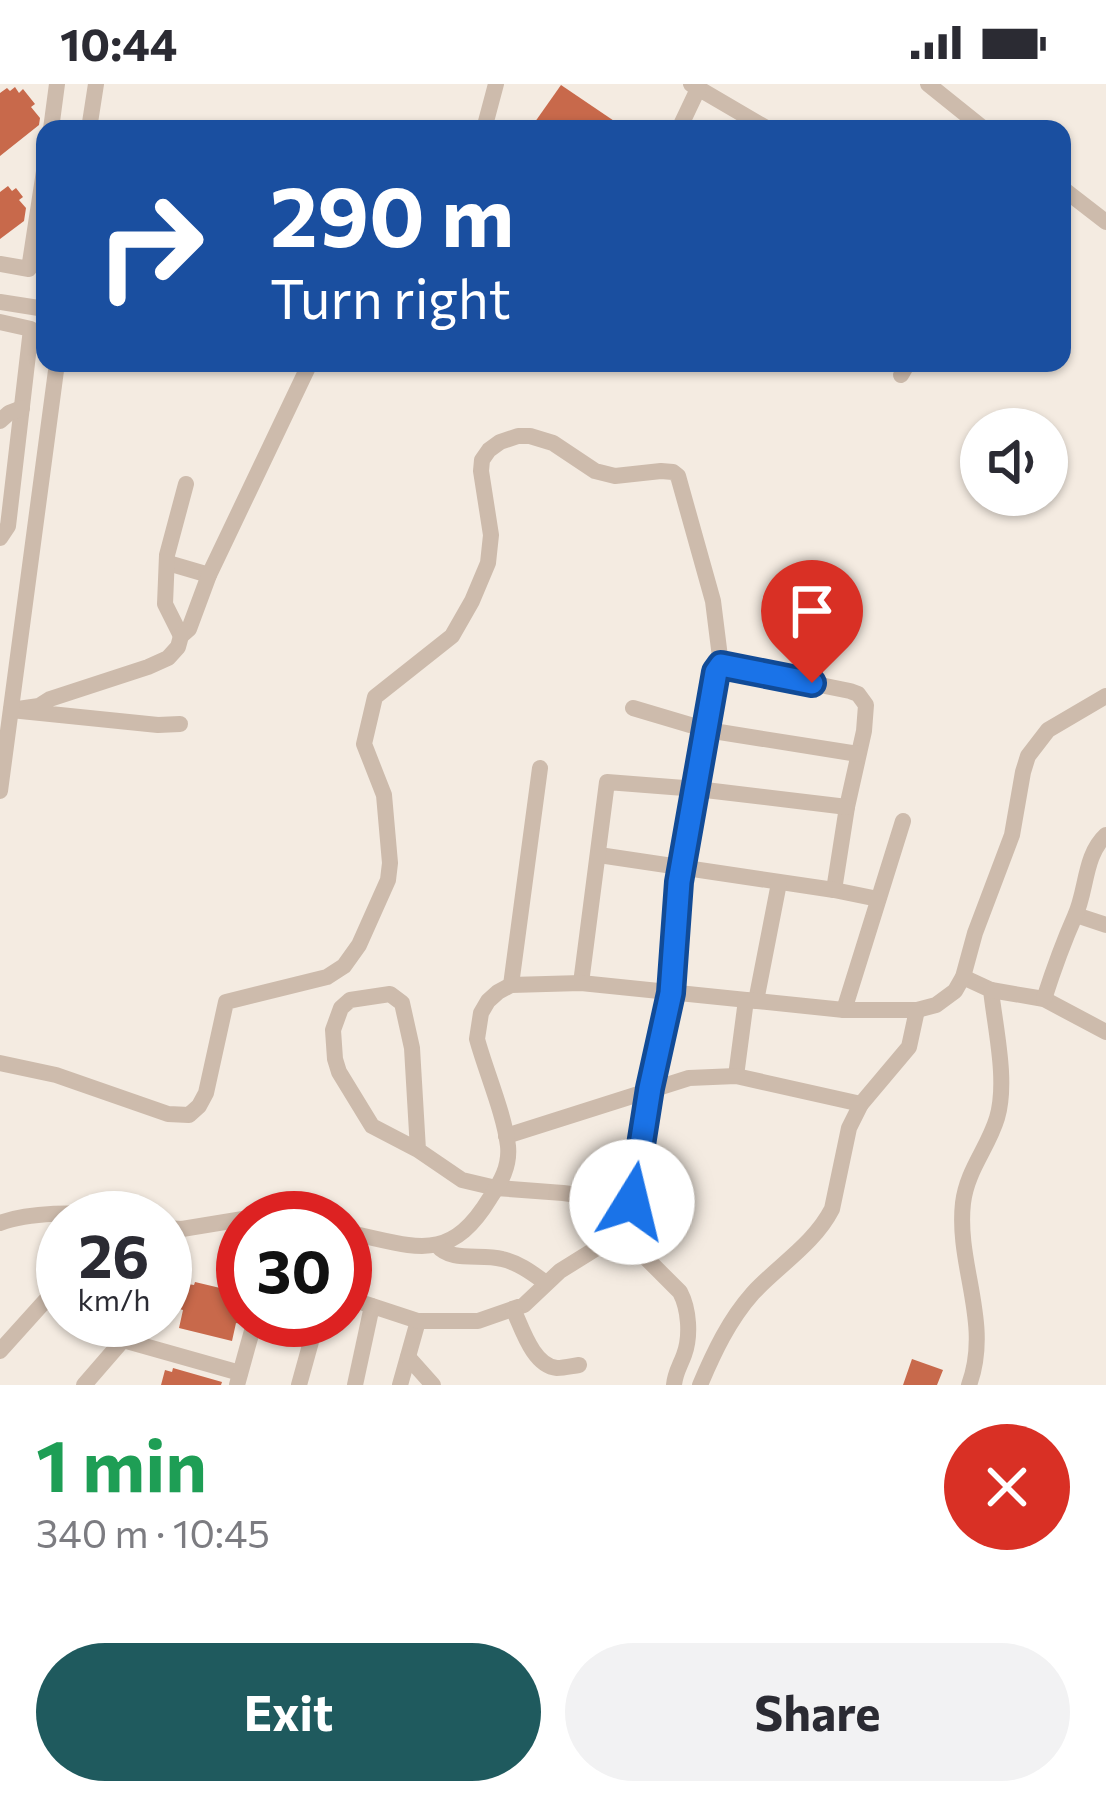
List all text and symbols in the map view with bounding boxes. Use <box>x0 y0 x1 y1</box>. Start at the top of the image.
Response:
text: 10:44 <box>60 15 177 70</box>
text: 290 m <box>270 162 514 264</box>
icon: right <box>72 168 228 324</box>
text: Turn right <box>270 264 511 330</box>
map controls <box>960 408 1068 516</box>
button: sound <box>960 408 1068 516</box>
pin <box>761 560 863 683</box>
icon: arrive <box>779 578 845 644</box>
position arrow <box>569 1139 695 1265</box>
speed limit sign: 30 <box>216 1191 372 1347</box>
text: 26 <box>79 1217 149 1290</box>
text: km/h <box>78 1280 150 1317</box>
text: 1 min <box>36 1419 207 1507</box>
button: close <box>944 1424 1070 1550</box>
text: 340 m · 10:45 <box>36 1508 270 1556</box>
button: Exit <box>36 1643 541 1781</box>
button: Share <box>565 1643 1070 1781</box>

